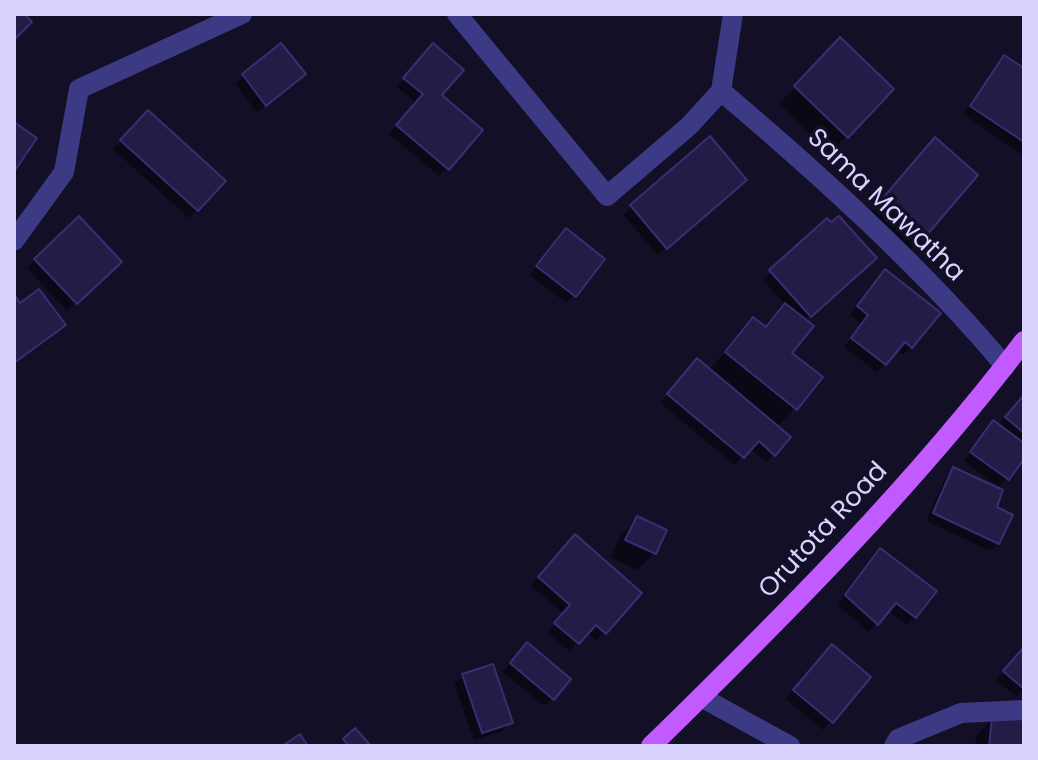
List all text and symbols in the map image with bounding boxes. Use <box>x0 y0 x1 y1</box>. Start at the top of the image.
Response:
street label: Sama Mawatha <box>800 123 970 289</box>
street label: Orutota Road <box>753 457 895 605</box>

